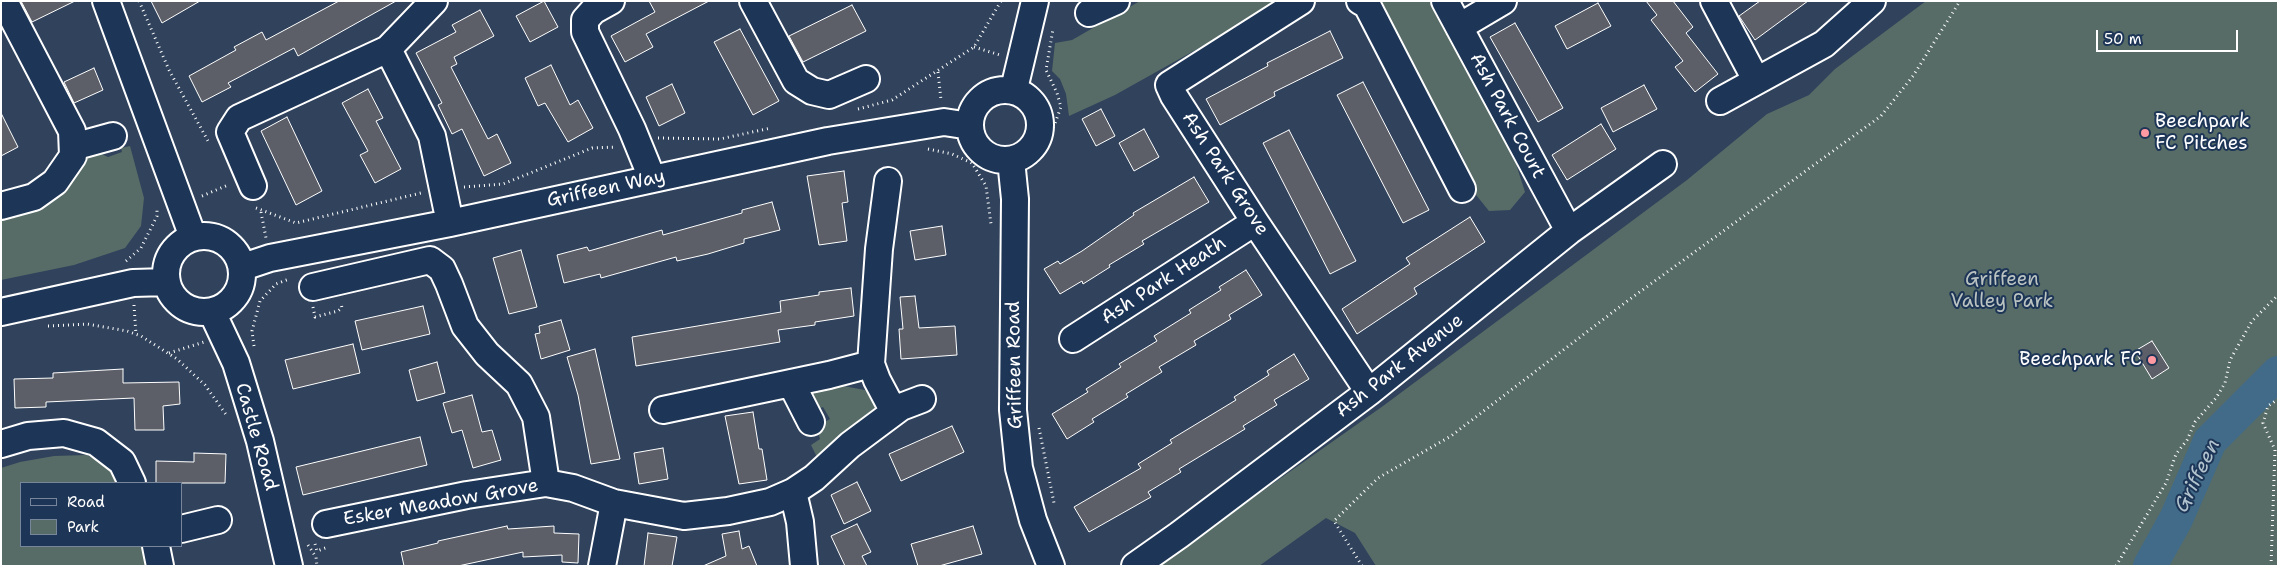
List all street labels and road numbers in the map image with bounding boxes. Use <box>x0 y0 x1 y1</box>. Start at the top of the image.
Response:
street label: Ash Park Court <box>1464 49 1550 183</box>
street label: Ash Park Grove <box>1177 108 1273 240</box>
street label: Griffeen Way <box>545 165 667 213</box>
street label: Ash Park Heath <box>1097 232 1231 330</box>
street label: Griffeen Road <box>1002 301 1028 429</box>
street label: Ash Park Avenue <box>1332 309 1468 423</box>
street label: Castle Road <box>230 381 282 493</box>
street label: Esker Meadow Grove <box>342 475 540 531</box>

